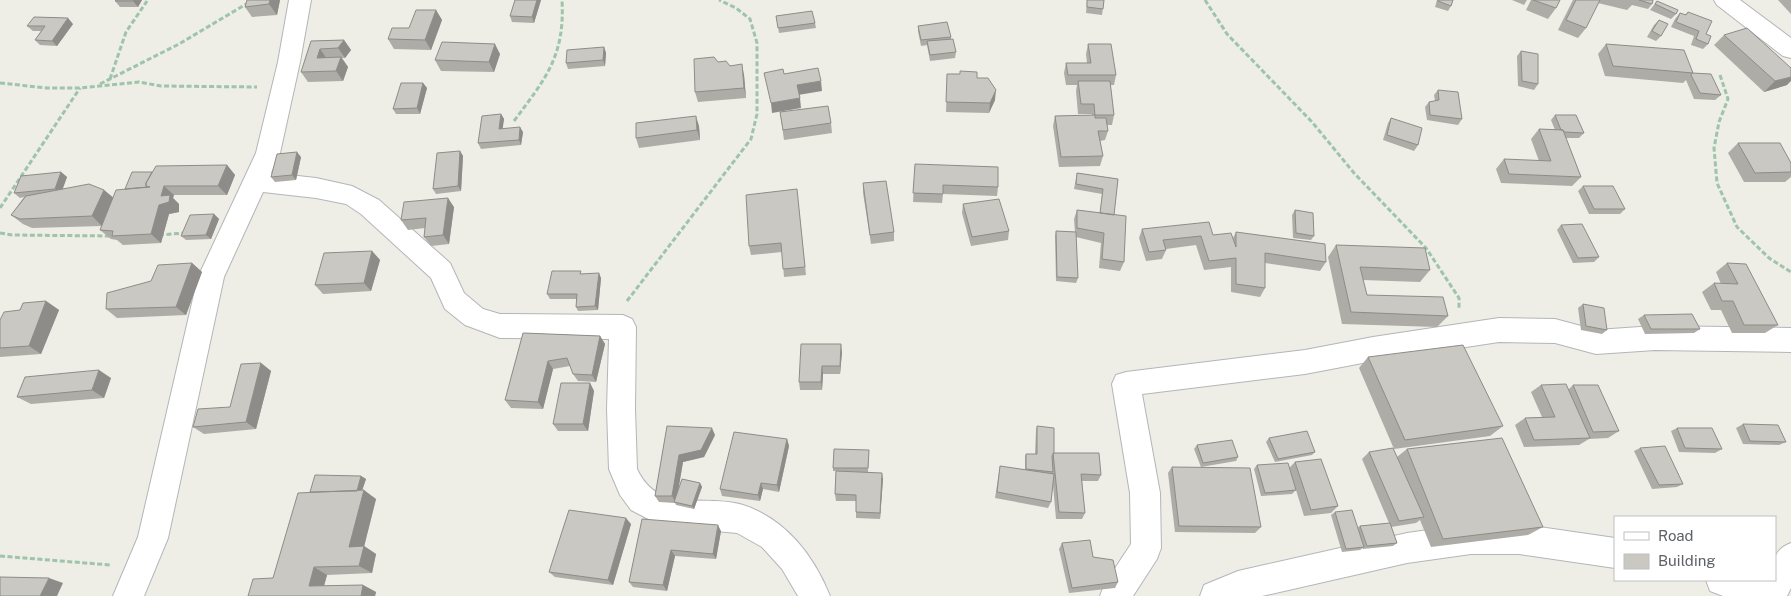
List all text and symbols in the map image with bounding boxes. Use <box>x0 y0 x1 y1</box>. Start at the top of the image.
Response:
legend <box>1614 516 1776 581</box>
text: Road <box>1658 527 1694 544</box>
text: Building <box>1658 552 1716 569</box>

